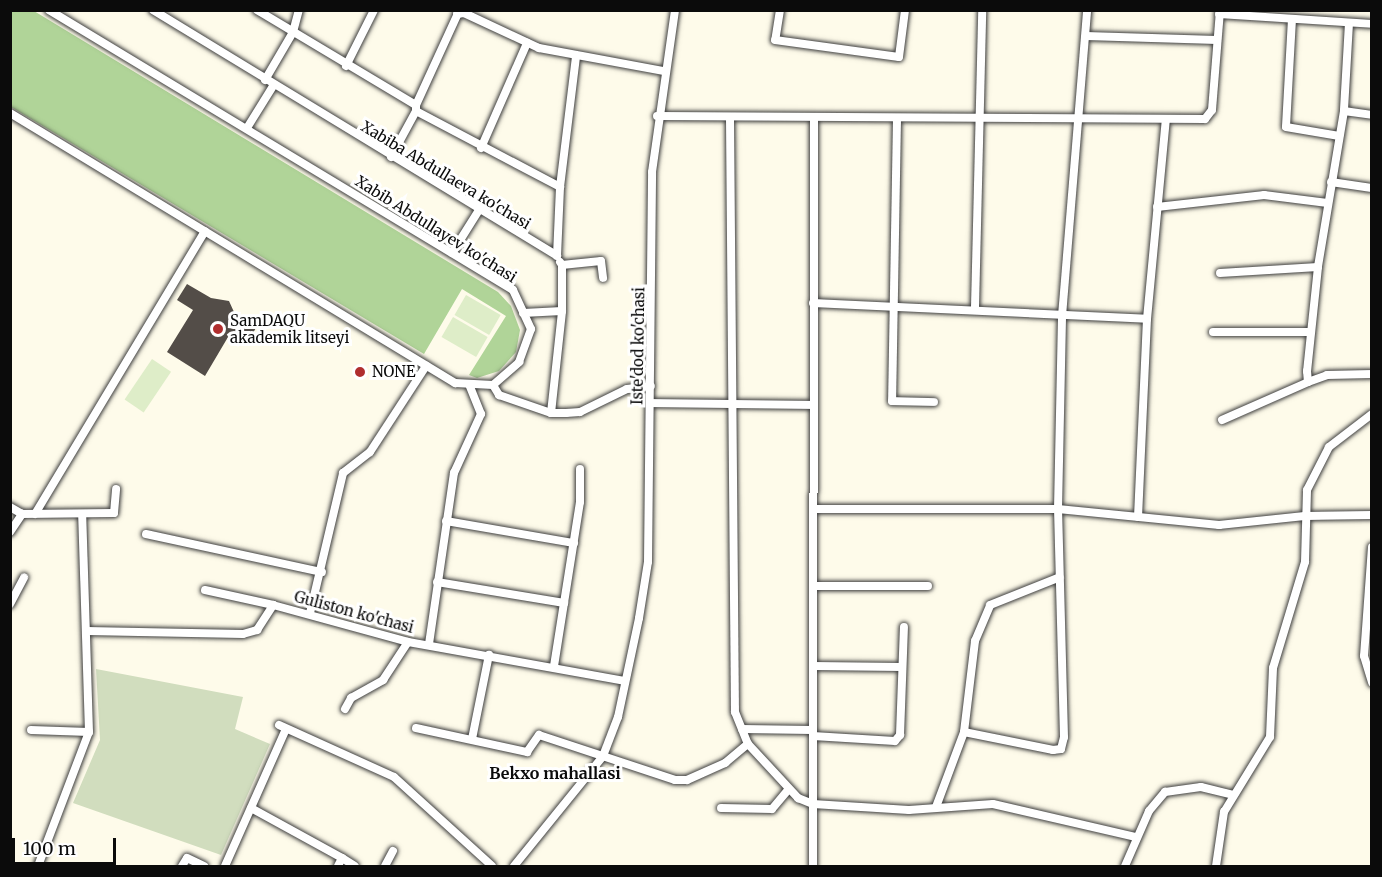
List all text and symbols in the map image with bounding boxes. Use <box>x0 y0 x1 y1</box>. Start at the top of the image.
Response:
street label: Xabiba Abdullaeva ko'chasi <box>358 117 534 233</box>
street label: Xabib Abdullayev ko'chasi <box>352 172 520 286</box>
street label: Iste'dod ko'chasi <box>628 287 648 405</box>
place label: SamDAQU akademik litseyi <box>230 311 349 346</box>
marker: SamDAQU akademik litseyi <box>211 322 225 336</box>
place label: NONE <box>372 363 415 381</box>
marker: NONE <box>353 365 367 379</box>
street label: Guliston ko'chasi <box>292 587 416 637</box>
district label: Bekxo mahallasi <box>489 763 621 783</box>
scale bar <box>15 826 118 864</box>
text: 100 m <box>23 837 76 860</box>

